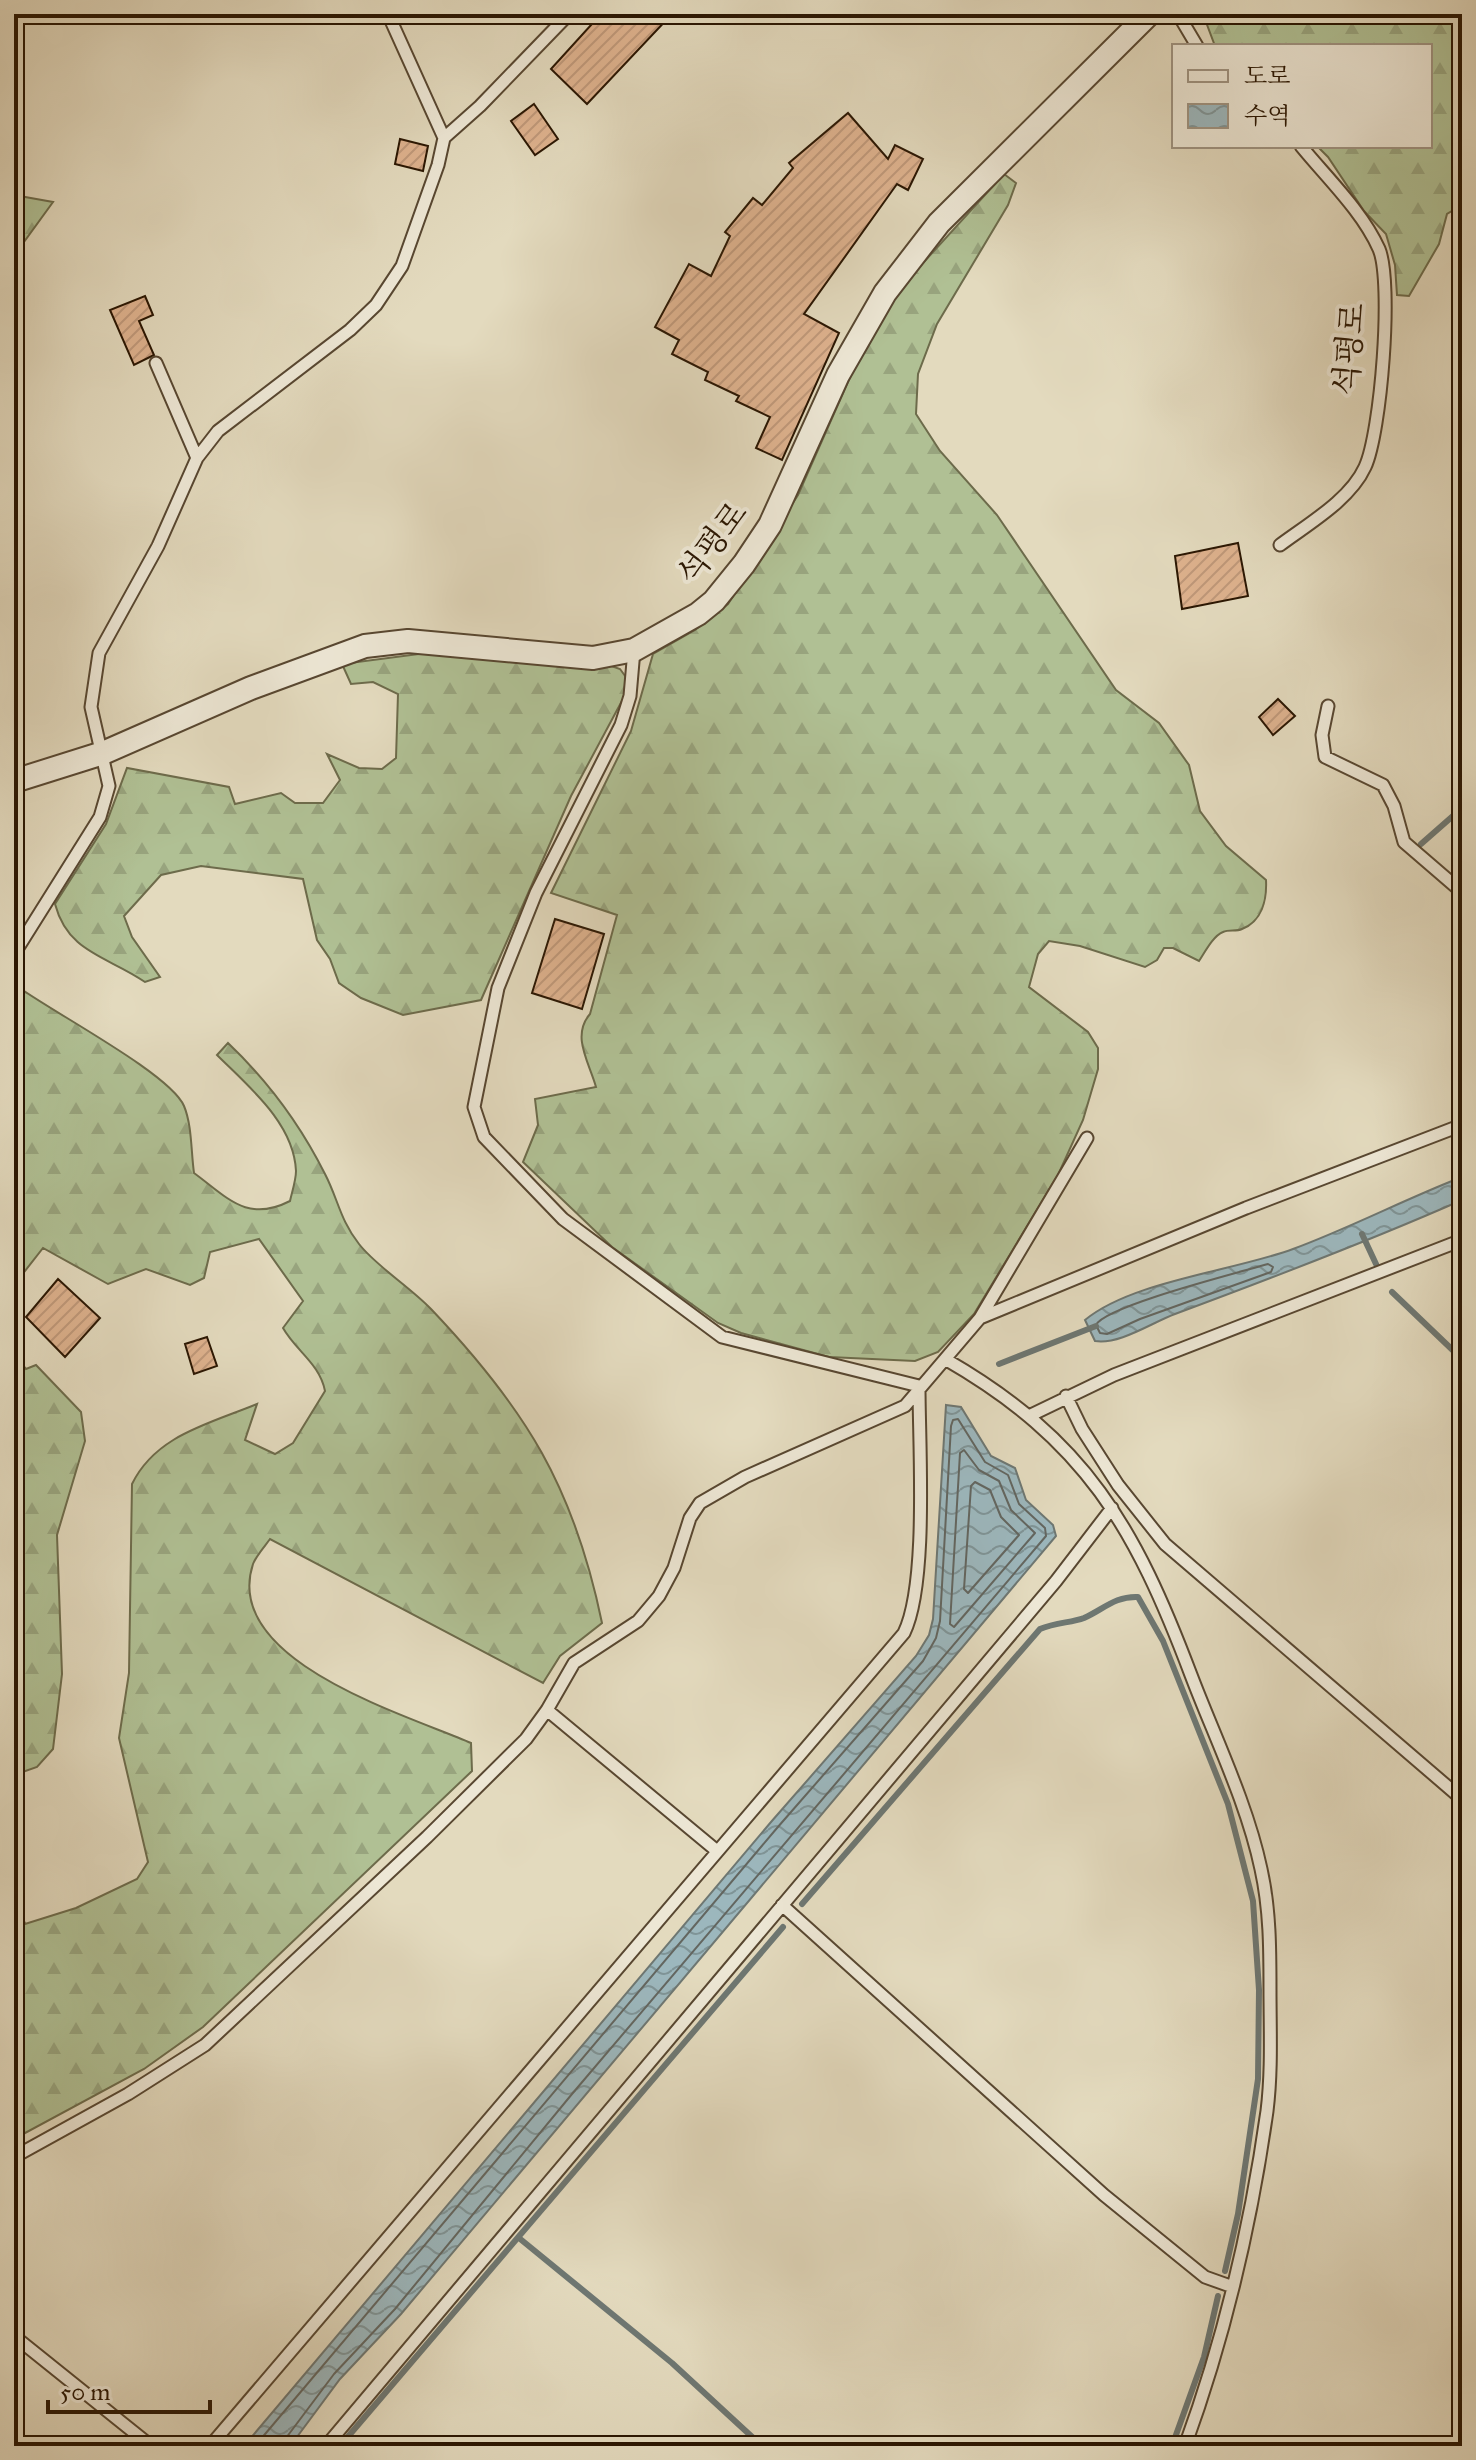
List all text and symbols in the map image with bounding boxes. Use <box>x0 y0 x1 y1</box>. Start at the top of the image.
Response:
legend <box>1172 44 1432 148</box>
text: 도로 <box>1244 61 1290 91</box>
text: 수역 <box>1244 101 1290 131</box>
street label: 석평로 <box>1326 301 1373 397</box>
street label: 석평로 <box>669 494 756 592</box>
scale bar <box>48 2364 210 2414</box>
text: 50 m <box>60 2377 110 2407</box>

